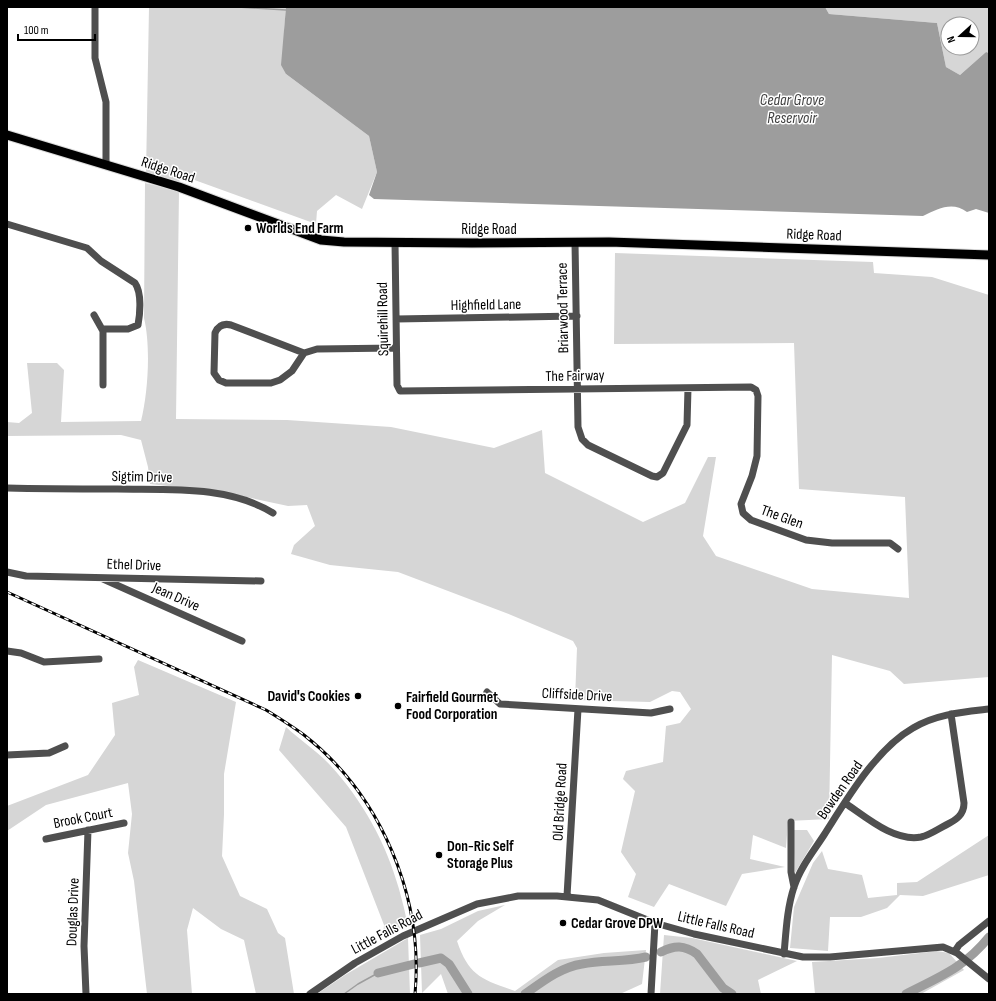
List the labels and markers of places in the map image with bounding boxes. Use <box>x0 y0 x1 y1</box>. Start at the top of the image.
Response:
place label: Worlds End Farm <box>256 219 344 238</box>
marker: Worlds End Farm <box>243 223 253 233</box>
place label: David's Cookies <box>267 687 350 706</box>
place label: Fairfield Gourmet Food Corporation <box>406 688 498 724</box>
marker: David's Cookies <box>353 691 363 701</box>
marker: Fairfield Gourmet Food Corporation <box>393 701 403 711</box>
place label: Don-Ric Self Storage Plus <box>447 837 514 873</box>
marker: Don-Ric Self Storage Plus <box>434 850 444 860</box>
place label: Cedar Grove DPW <box>571 914 664 933</box>
marker: Cedar Grove DPW <box>558 918 568 928</box>

